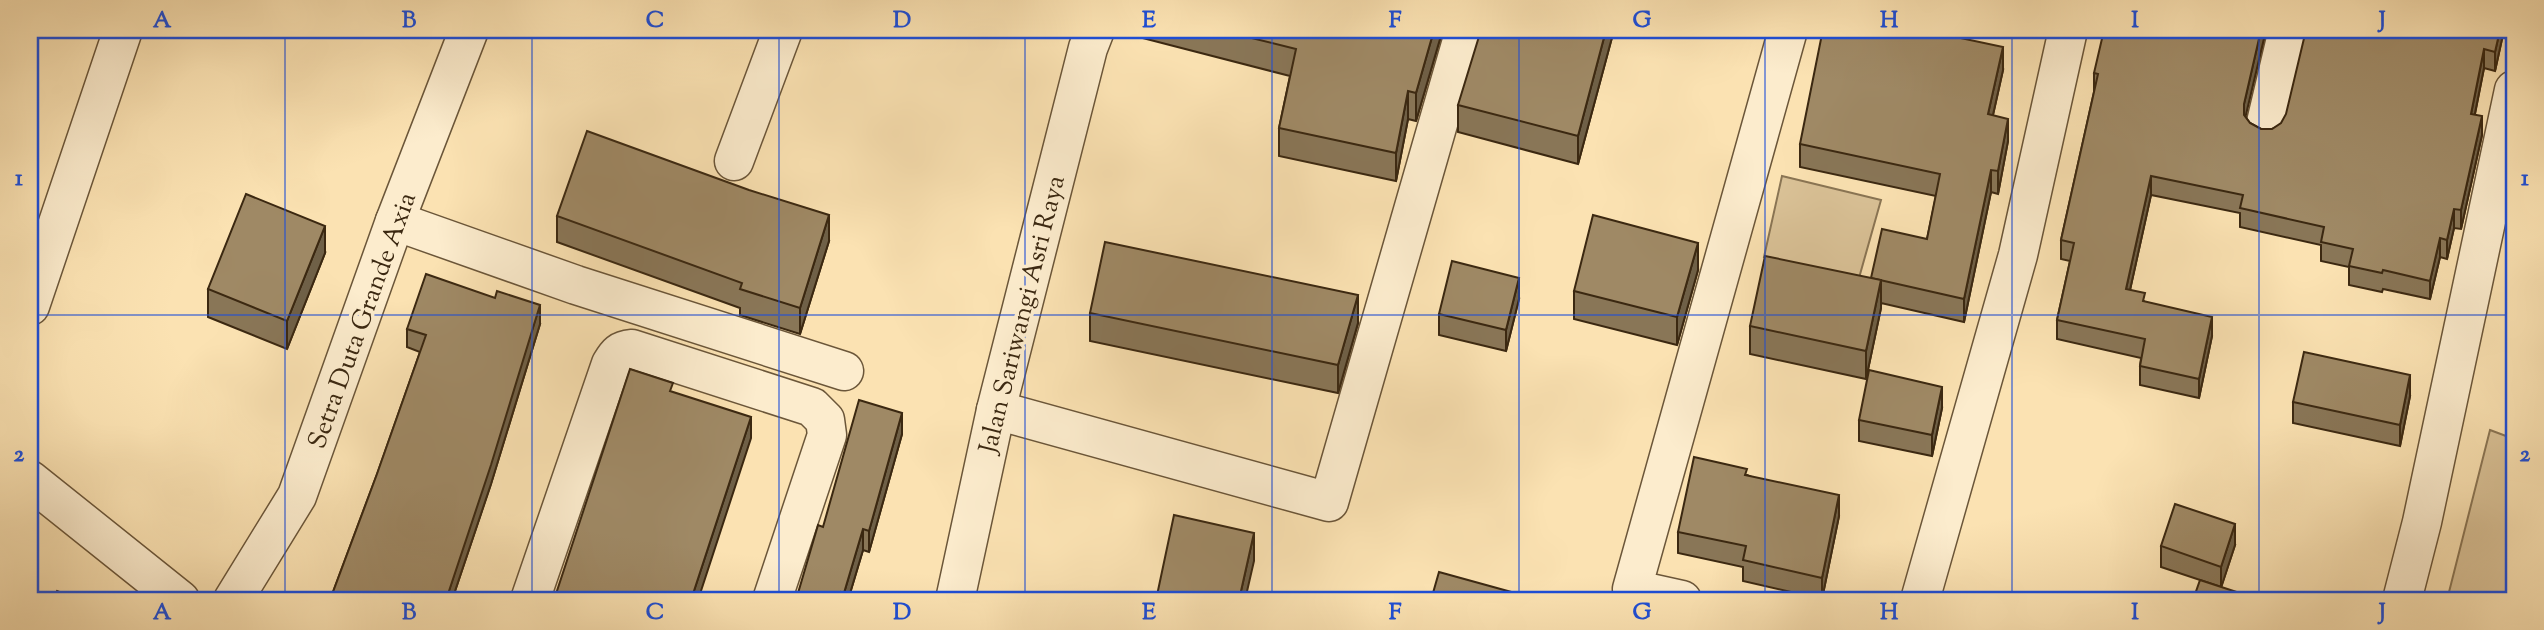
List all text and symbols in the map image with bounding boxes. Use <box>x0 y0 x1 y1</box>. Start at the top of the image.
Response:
text: A <box>153 5 172 38</box>
text: B <box>402 5 417 38</box>
text: C <box>646 5 664 38</box>
text: D <box>893 5 911 38</box>
text: E <box>1142 5 1156 38</box>
text: F <box>1389 5 1402 38</box>
text: G <box>1633 5 1652 38</box>
text: H <box>1880 5 1899 38</box>
text: I <box>2131 5 2139 38</box>
text: J <box>2377 5 2386 38</box>
text: 1 <box>15 163 23 196</box>
text: 1 <box>2521 163 2529 196</box>
street label: Jalan Sariwangi Asri Raya <box>970 172 1076 459</box>
street label: Setra Duta Grande Axia <box>300 187 427 454</box>
text: 2 <box>14 439 25 472</box>
text: 2 <box>2520 439 2531 472</box>
text: A <box>153 597 172 630</box>
text: B <box>402 597 417 630</box>
text: C <box>646 597 664 630</box>
text: D <box>893 597 911 630</box>
text: E <box>1142 597 1156 630</box>
text: F <box>1389 597 1402 630</box>
text: G <box>1633 597 1652 630</box>
text: H <box>1880 597 1899 630</box>
text: I <box>2131 597 2139 630</box>
text: J <box>2377 597 2386 630</box>

